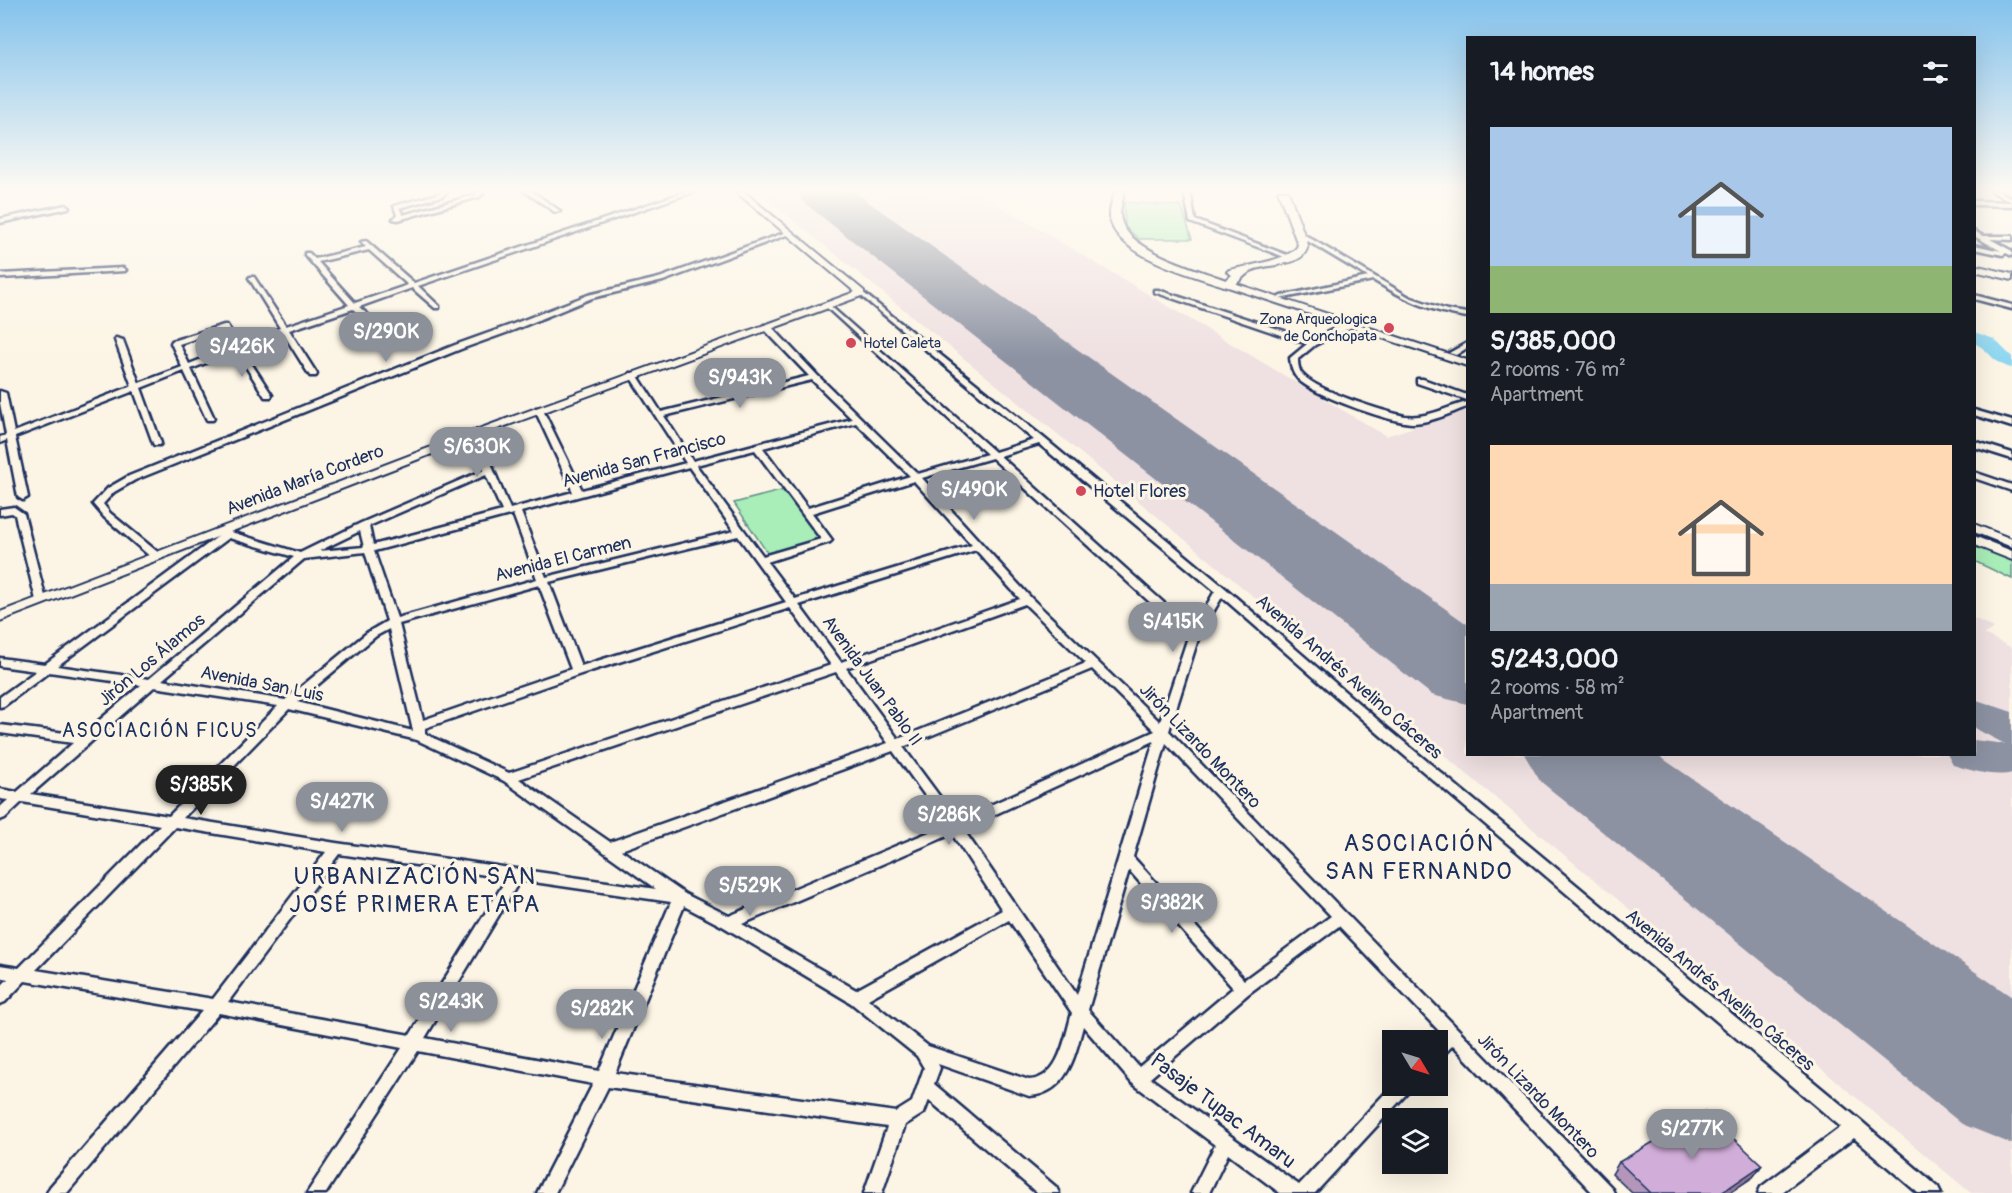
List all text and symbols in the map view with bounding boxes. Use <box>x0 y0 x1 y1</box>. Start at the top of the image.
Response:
text: 14 homes <box>1490 56 1594 88</box>
icon: filters <box>1919 56 1952 89</box>
icon: home <box>1667 166 1775 274</box>
place label: Zona Arqueologica de Conchopata <box>1259 310 1377 346</box>
pin: S/290K <box>337 312 435 363</box>
text: S/290K <box>353 319 419 344</box>
marker: Zona Arqueologica de Conchopata <box>1382 321 1396 335</box>
text: S/385,000 <box>1490 325 1616 357</box>
pin: S/426K <box>193 327 291 378</box>
text: S/426K <box>209 334 275 359</box>
place label: Hotel Caleta <box>863 334 941 353</box>
marker: Hotel Caleta <box>844 336 858 350</box>
text: 2 rooms · 76 m² <box>1490 357 1626 382</box>
pin: S/943K <box>691 358 789 409</box>
text: S/943K <box>708 365 772 390</box>
text: Apartment <box>1490 382 1583 407</box>
pin: S/630K <box>428 427 526 478</box>
street label: Avenida San Francisco <box>560 427 729 493</box>
text: S/630K <box>443 434 511 459</box>
street label: Avenida María Cordero <box>223 439 387 521</box>
pin: S/490K <box>925 470 1023 521</box>
text: S/490K <box>941 477 1007 502</box>
place label: Hotel Flores <box>1093 480 1186 503</box>
marker: Hotel Flores <box>1074 484 1088 498</box>
icon: home <box>1667 484 1775 592</box>
street label: Avenida El Carmen <box>492 531 634 587</box>
street label: Avenida Andrés Avelino Cáceres <box>1251 590 1447 764</box>
pin: S/415K <box>1124 602 1222 653</box>
street label: Jirón Los Álamos <box>94 609 210 711</box>
text: S/415K <box>1142 609 1204 634</box>
street label: Avenida Juan Pablo II <box>817 611 927 751</box>
text: S/243,000 <box>1490 643 1619 675</box>
street label: Avenida San Luis <box>199 661 325 707</box>
text: 2 rooms · 58 m² <box>1490 675 1625 700</box>
street label: Jirón Lizardo Montero <box>1134 678 1266 814</box>
text: Apartment <box>1490 700 1583 725</box>
district label: ASOCIACIÓN FICUS <box>62 718 258 743</box>
pin: S/385K <box>152 765 250 816</box>
text: S/385K <box>170 772 232 797</box>
pin: S/427K <box>293 782 391 833</box>
text: S/427K <box>310 789 374 814</box>
pin: S/286K <box>900 795 998 846</box>
text: S/286K <box>917 802 981 827</box>
district label: ASOCIACIÓN SAN FERNANDO <box>1325 828 1513 886</box>
district label: URBANIZACIÓN SAN JOSÉ PRIMERA ETAPA <box>289 861 541 919</box>
pin: S/529K <box>701 866 799 917</box>
text: S/529K <box>718 873 782 898</box>
pin: S/382K <box>1123 883 1221 934</box>
text: S/382K <box>1140 890 1204 915</box>
street label: Avenida Andrés Avelino Cáceres <box>1621 904 1819 1076</box>
pin: S/243K <box>402 982 500 1033</box>
text: S/243K <box>419 989 483 1014</box>
pin: S/282K <box>553 989 651 1040</box>
text: S/282K <box>570 996 634 1021</box>
street label: Jirón Lizardo Montero <box>1472 1028 1604 1164</box>
north arrow <box>1382 1030 1448 1096</box>
map controls <box>1382 1030 1448 1174</box>
street label: Pasaje Tupac Amaru <box>1145 1047 1301 1175</box>
button: layers <box>1382 1108 1448 1174</box>
pin: S/277K <box>1643 1109 1741 1160</box>
text: S/277K <box>1660 1116 1724 1141</box>

